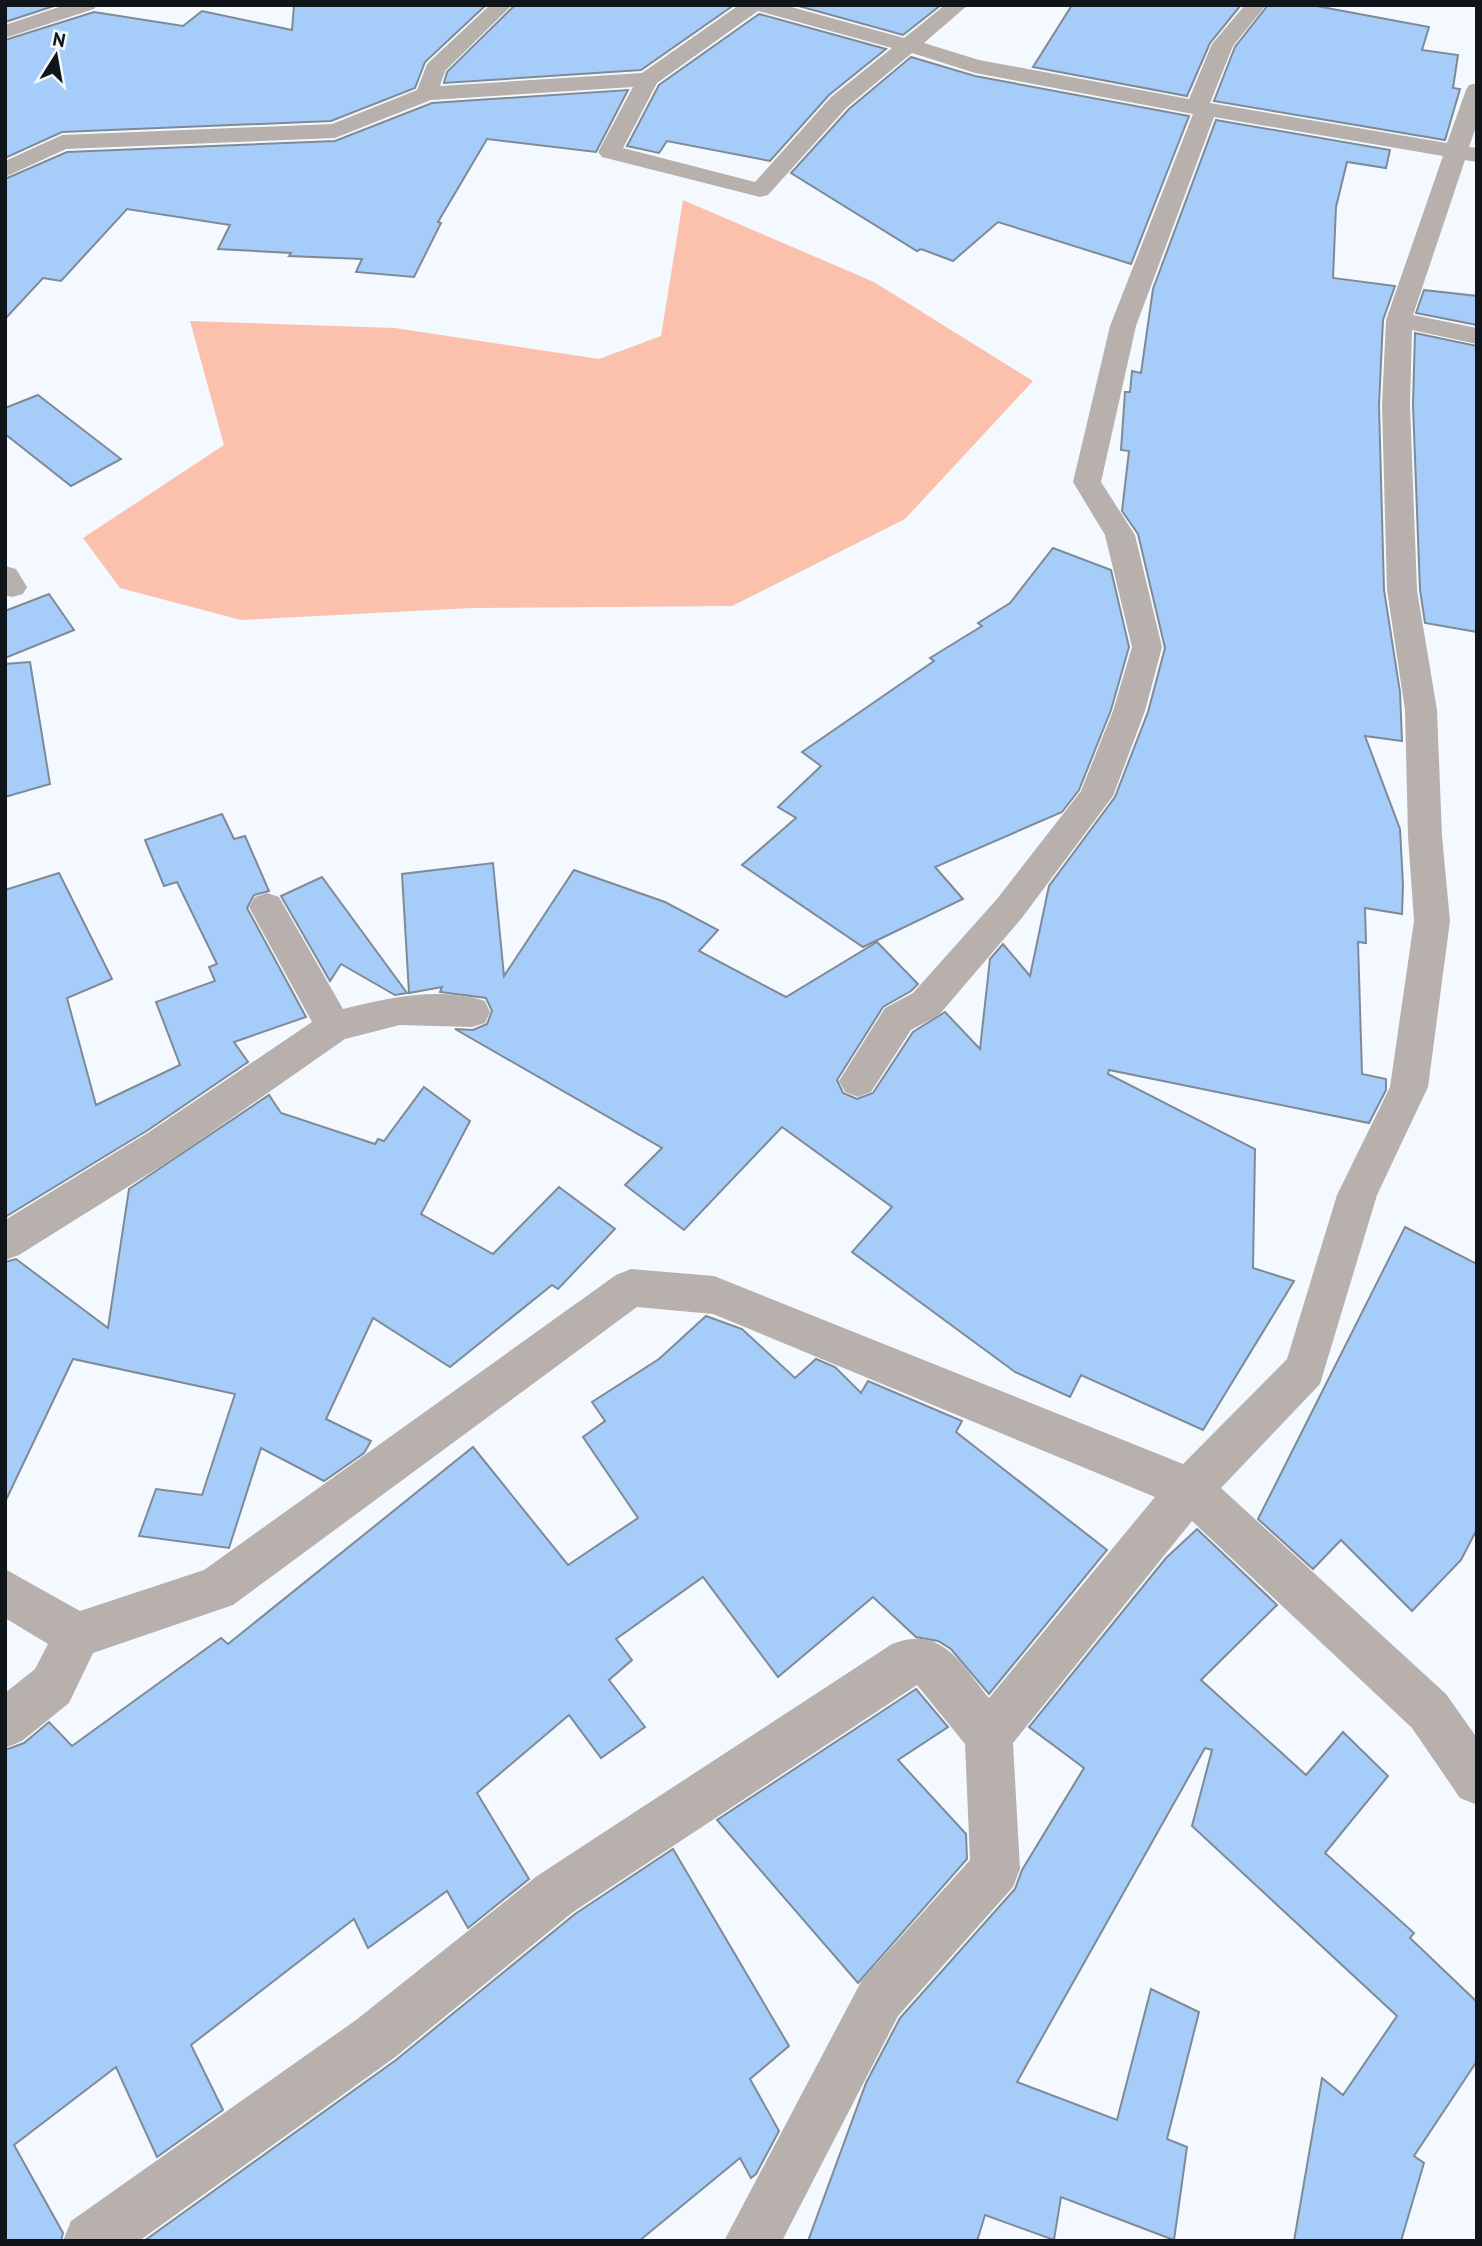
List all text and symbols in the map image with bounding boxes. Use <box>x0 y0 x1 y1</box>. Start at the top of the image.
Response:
north arrow <box>21 21 91 91</box>
text: N <box>51 26 68 52</box>

